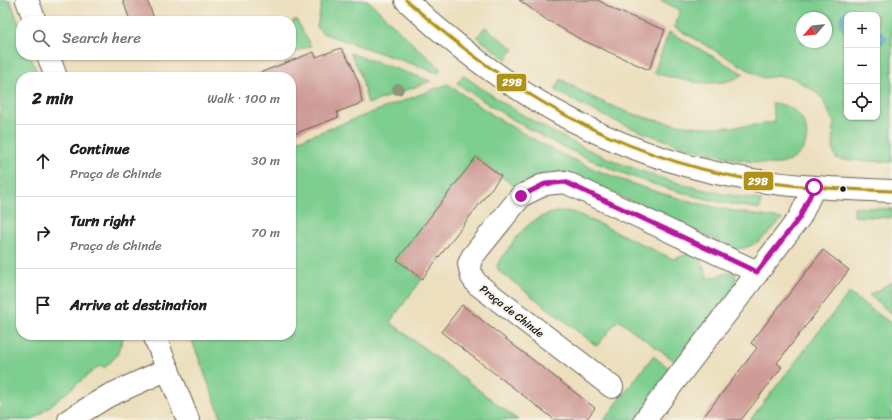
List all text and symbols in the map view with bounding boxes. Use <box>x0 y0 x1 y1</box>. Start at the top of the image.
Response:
north arrow <box>796 12 832 48</box>
map controls <box>844 12 880 120</box>
button: + <box>844 12 880 48</box>
search box <box>16 16 296 60</box>
text: Search here <box>62 25 141 51</box>
icon: search <box>30 27 52 49</box>
button: − <box>844 48 880 84</box>
line badge: 29B <box>496 73 527 92</box>
text: 29B <box>501 73 522 92</box>
text: 2 min <box>32 83 73 113</box>
button: locate <box>844 84 880 120</box>
text: Walk · 100 m <box>207 87 280 110</box>
text: Continue <box>70 136 130 162</box>
text: 30 m <box>251 149 280 172</box>
icon: ahead <box>32 150 54 172</box>
text: Praça de Chinde <box>70 162 162 185</box>
line badge: 29B <box>743 171 774 191</box>
text: 29B <box>747 172 768 191</box>
route start <box>805 178 823 196</box>
unlabelled marker <box>838 184 848 194</box>
route end <box>512 187 530 205</box>
text: Turn right <box>70 208 135 234</box>
text: 70 m <box>251 221 280 244</box>
icon: right <box>32 222 54 244</box>
text: Praça de Chinde <box>70 234 162 257</box>
street label: Praça de Chinde <box>475 280 548 343</box>
text: Arrive at destination <box>70 292 207 318</box>
icon: arrive <box>32 294 54 316</box>

